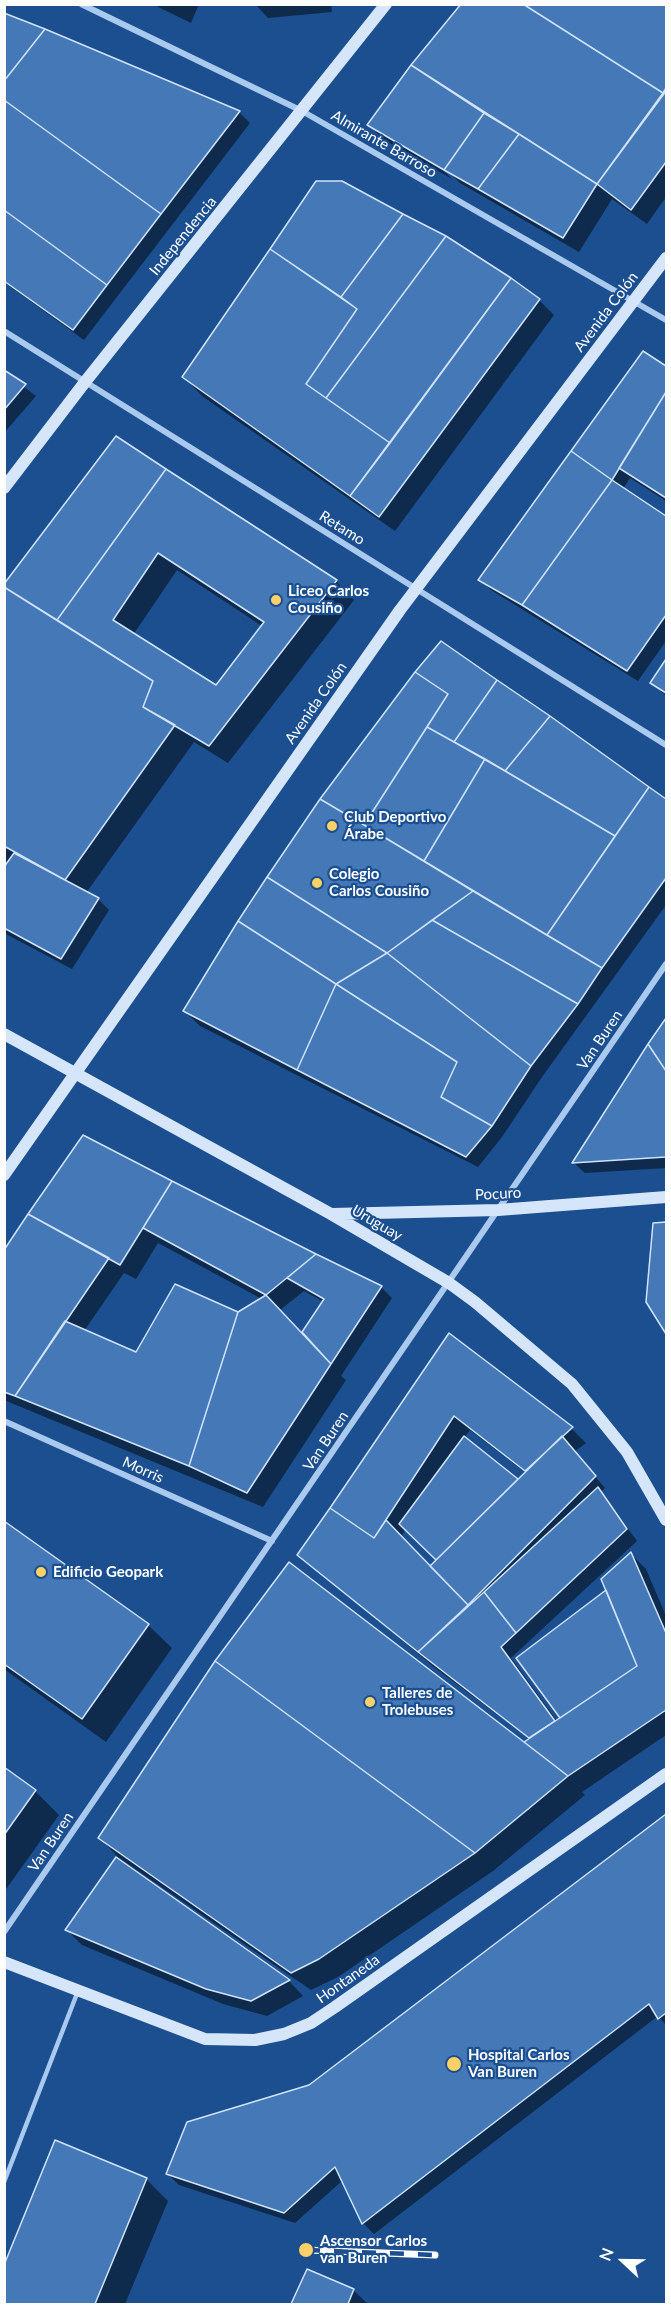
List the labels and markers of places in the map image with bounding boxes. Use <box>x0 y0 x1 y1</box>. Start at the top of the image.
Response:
place label: Liceo Carlos Cousiño <box>288 582 369 617</box>
marker: Liceo Carlos Cousiño <box>269 593 283 607</box>
place label: Club Deportivo Árabe <box>344 808 446 843</box>
marker: Club Deportivo Árabe <box>325 819 339 833</box>
place label: Colegio Carlos Cousiño <box>329 865 429 900</box>
marker: Colegio Carlos Cousiño <box>310 876 324 890</box>
place label: Edificio Geopark <box>53 1563 163 1581</box>
marker: Edificio Geopark <box>34 1565 48 1579</box>
place label: Talleres de Trolebuses <box>382 1684 453 1719</box>
marker: Talleres de Trolebuses <box>363 1695 377 1709</box>
place label: Hospital Carlos Van Buren <box>468 2046 569 2081</box>
marker: Hospital Carlos Van Buren <box>445 2055 463 2073</box>
place label: Ascensor Carlos van Buren <box>320 2232 427 2267</box>
marker: Ascensor Carlos van Buren <box>297 2241 315 2259</box>

